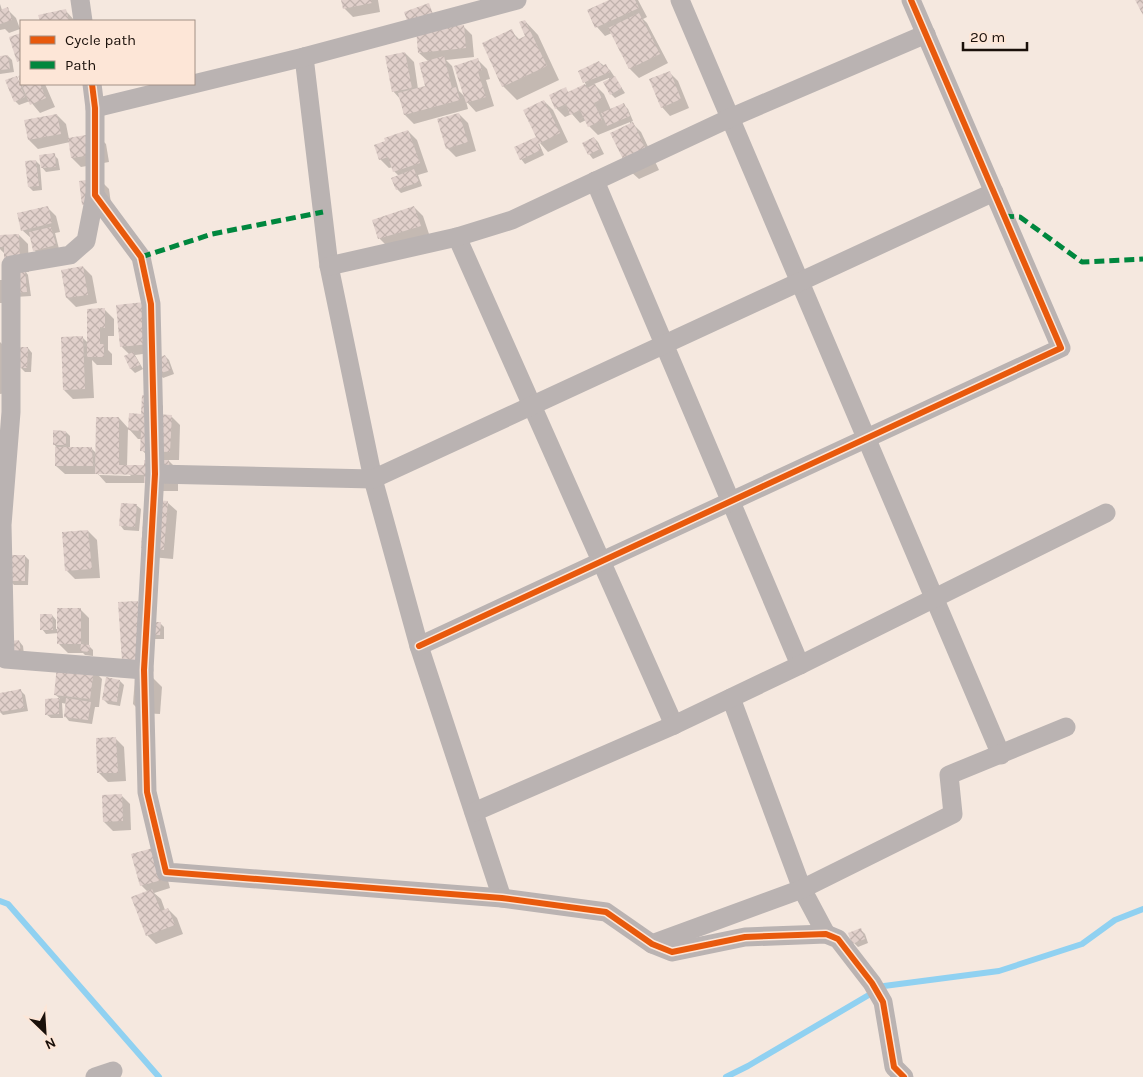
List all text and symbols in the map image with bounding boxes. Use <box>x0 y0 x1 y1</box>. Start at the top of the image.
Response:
legend <box>20 20 195 85</box>
scale bar <box>963 20 1027 52</box>
text: 20 m <box>970 28 1005 46</box>
text: Cycle path <box>65 31 136 49</box>
text: Path <box>65 56 96 74</box>
north arrow <box>20 1007 70 1057</box>
text: N <box>42 1034 58 1053</box>

